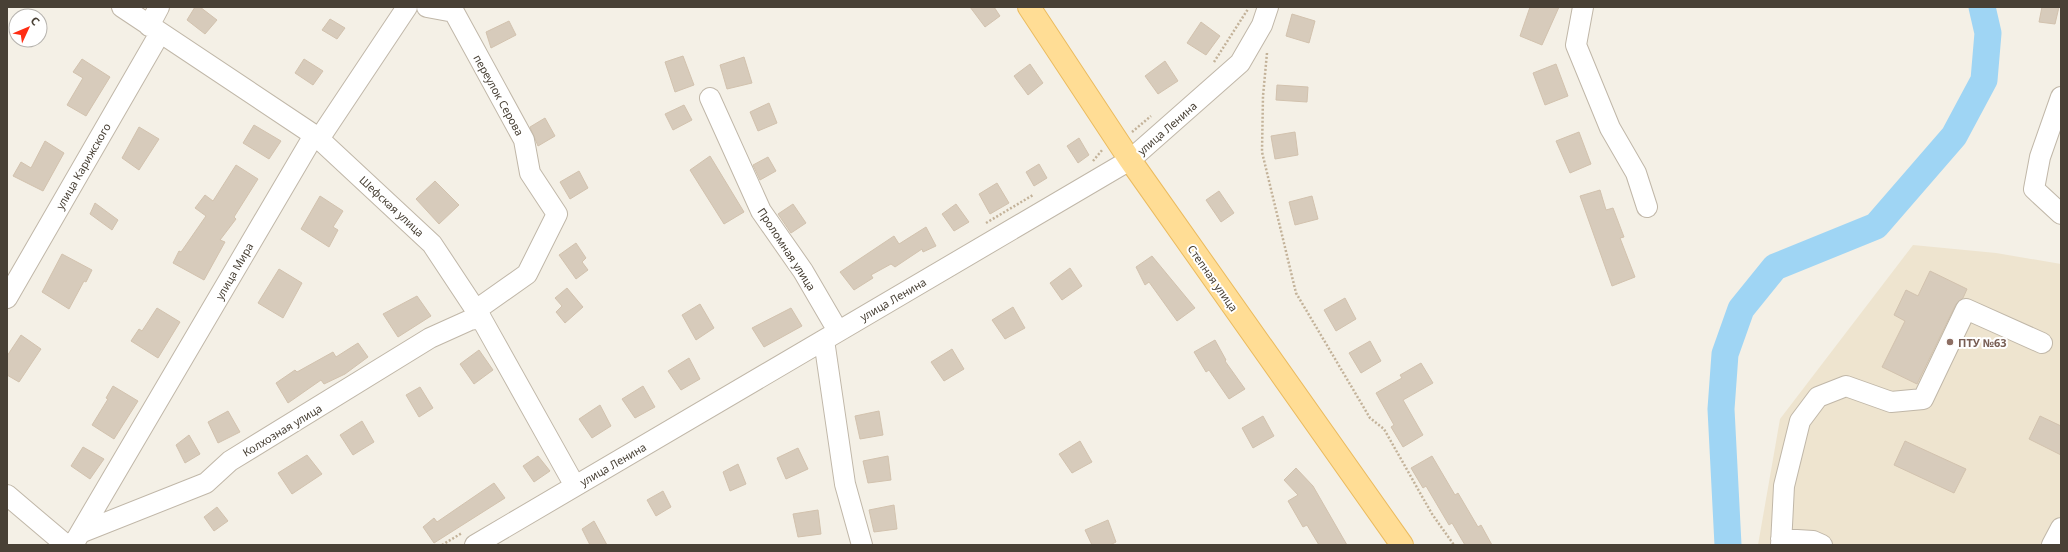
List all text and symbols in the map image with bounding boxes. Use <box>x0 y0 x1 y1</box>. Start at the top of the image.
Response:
north arrow <box>8 8 48 48</box>
text: С <box>28 13 43 28</box>
street label: переулок Серова <box>470 52 528 138</box>
street label: улица Ленина <box>1134 98 1200 158</box>
street label: улица Карижского <box>52 120 114 212</box>
street label: Шефская улица <box>356 172 428 240</box>
street label: Проломная улица <box>755 205 819 293</box>
street label: улица Мира <box>212 240 256 302</box>
street label: Степная улица <box>1184 242 1242 314</box>
street label: улица Ленина <box>857 274 929 324</box>
place label: ПТУ №63 <box>1958 335 2007 350</box>
marker: ПТУ №63 <box>1945 337 1955 347</box>
street label: Колхозная улица <box>239 400 325 460</box>
street label: улица Ленина <box>577 439 649 489</box>

